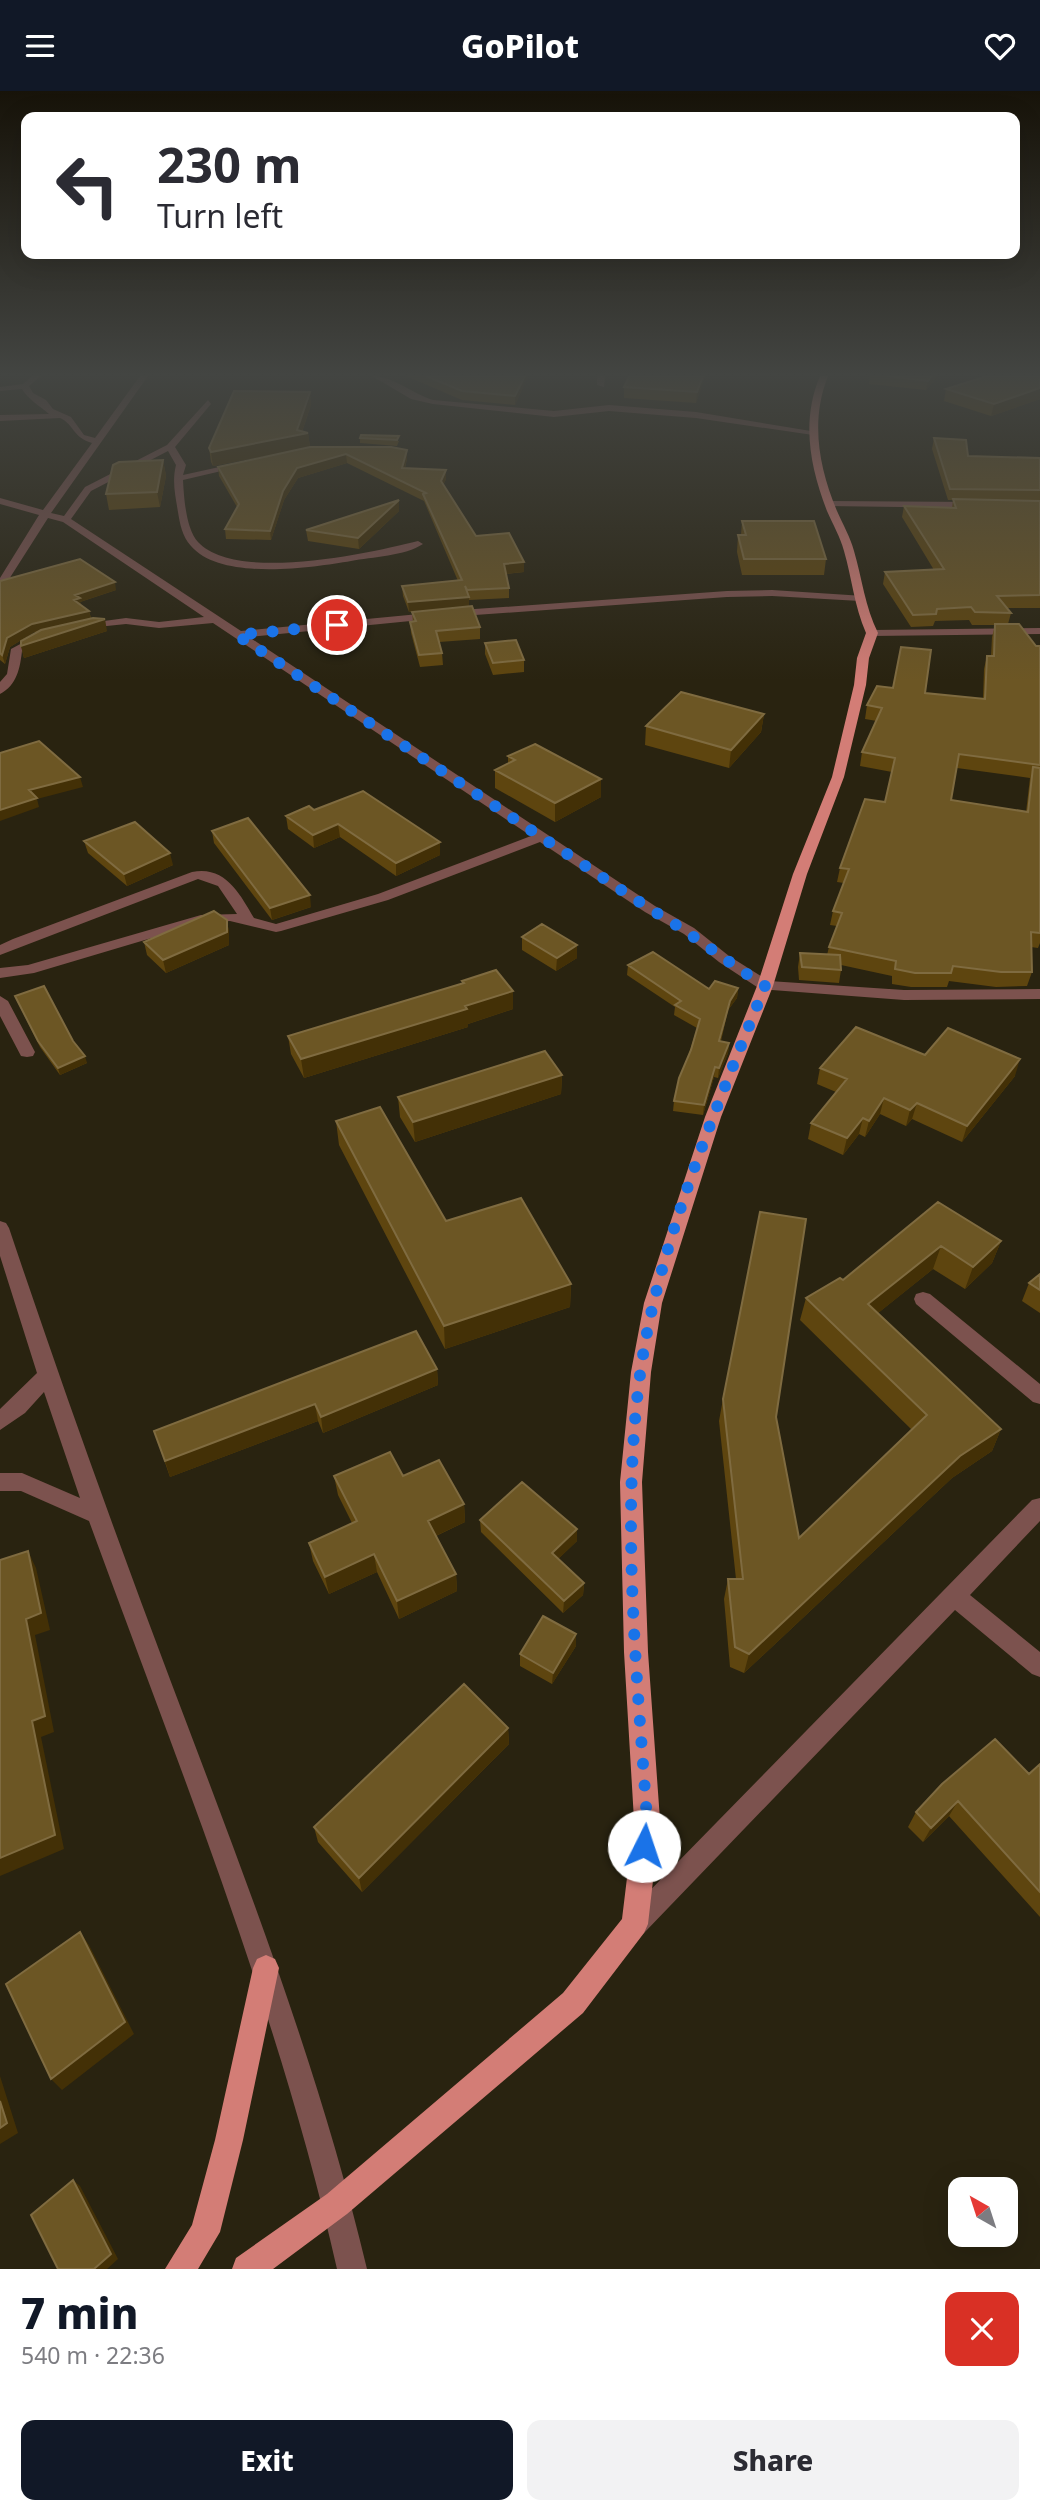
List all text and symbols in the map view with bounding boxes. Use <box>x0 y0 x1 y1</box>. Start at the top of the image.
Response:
text: GoPilot <box>461 24 579 67</box>
icon: menu <box>21 27 59 65</box>
icon: heart <box>981 27 1019 65</box>
text: 230 m <box>157 131 302 197</box>
icon: left <box>42 140 133 231</box>
text: Turn left <box>157 194 283 237</box>
pin <box>307 595 367 655</box>
icon: arrive <box>318 606 356 644</box>
position arrow <box>607 1809 681 1883</box>
north arrow <box>948 2177 1018 2247</box>
map controls <box>948 2177 1018 2247</box>
text: 7 min <box>21 2284 138 2341</box>
button: close <box>945 2292 1019 2366</box>
text: 540 m · 22:36 <box>21 2339 165 2371</box>
button: Exit <box>21 2420 513 2500</box>
button: Share <box>527 2420 1019 2500</box>

